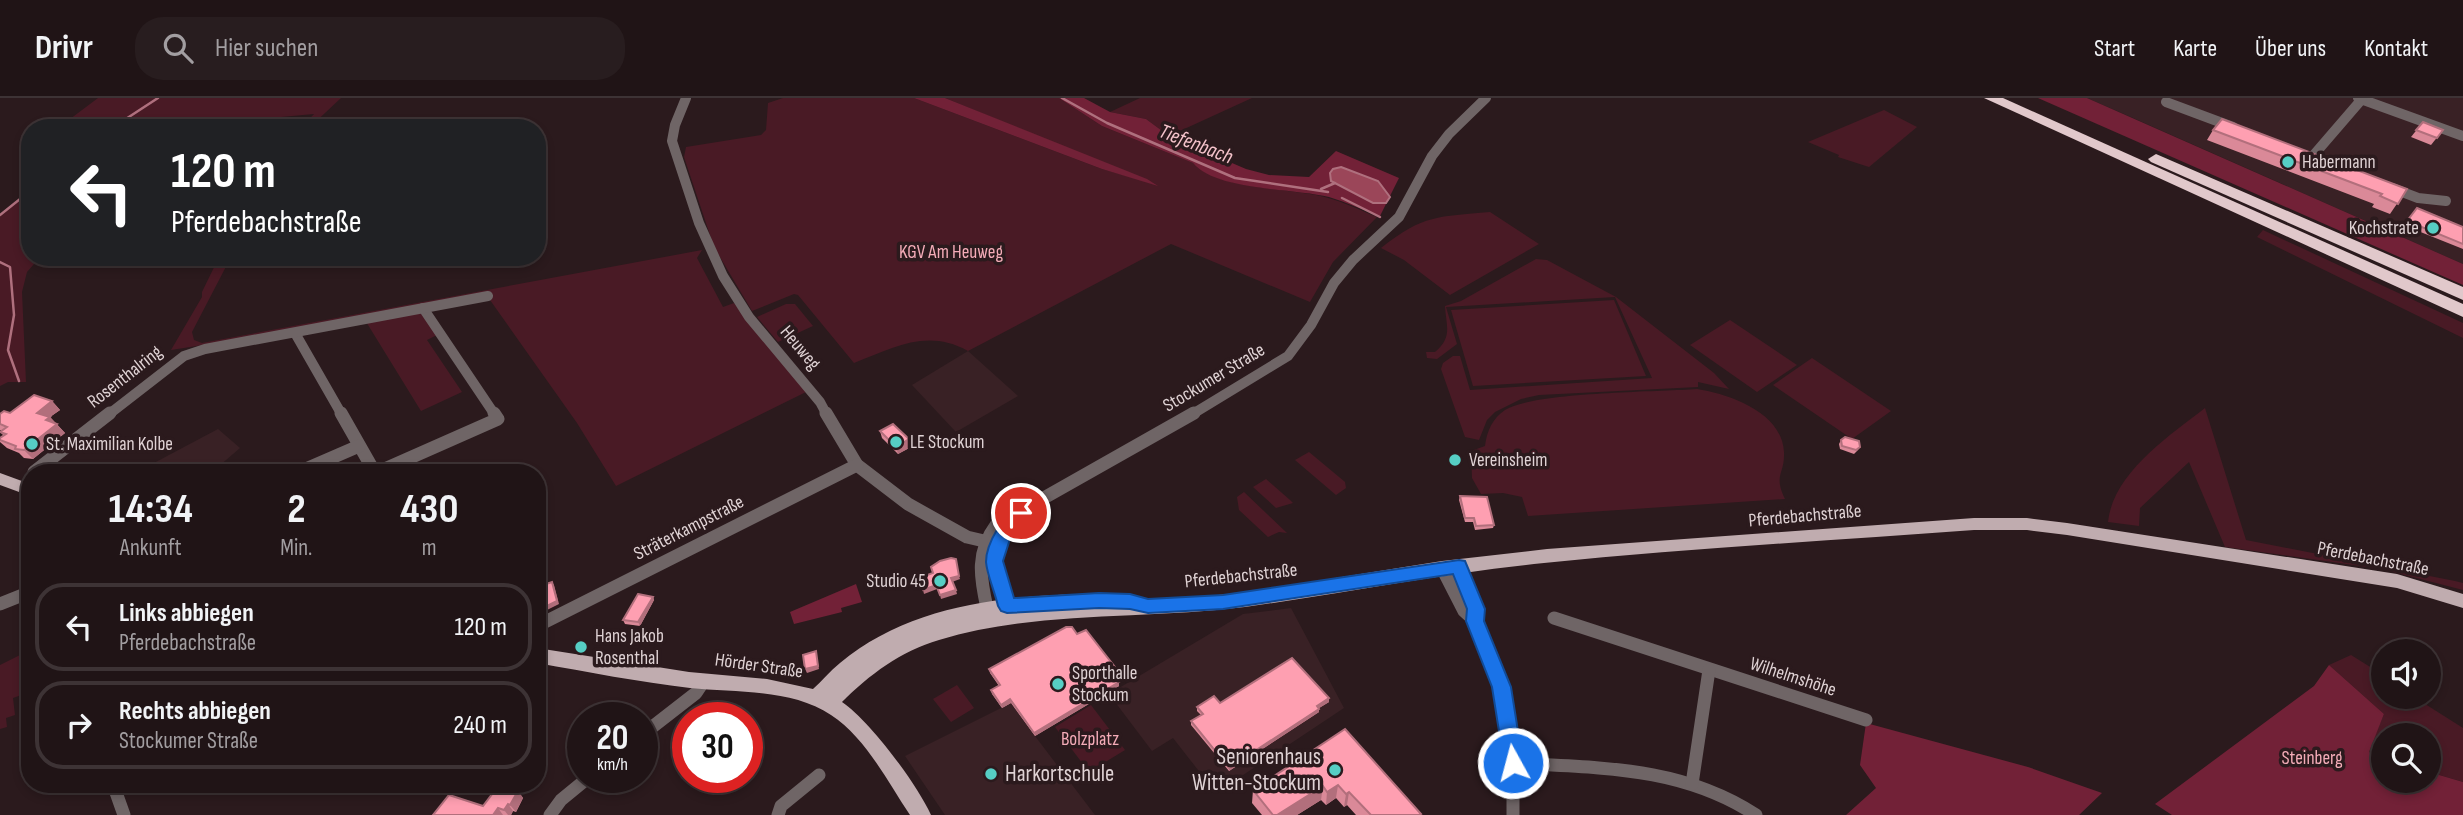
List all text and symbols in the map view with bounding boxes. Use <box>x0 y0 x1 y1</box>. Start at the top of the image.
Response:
search box <box>135 17 625 80</box>
text: Drivr <box>35 28 93 68</box>
icon: search <box>159 29 197 67</box>
text: Hier suchen <box>215 33 318 64</box>
text: Start <box>2094 34 2135 63</box>
text: Karte <box>2173 34 2217 63</box>
text: Über uns <box>2255 34 2326 63</box>
text: Kontakt <box>2364 34 2428 63</box>
water label: Tiefenbach <box>1156 119 1237 170</box>
text: 120 m <box>171 143 276 202</box>
icon: left <box>56 147 147 238</box>
place label: Habermann <box>2302 151 2376 174</box>
marker: Habermann <box>2280 154 2296 170</box>
text: Pferdebachstraße <box>171 203 362 242</box>
place label: Kochstrate <box>2349 217 2419 240</box>
marker: Kochstrate <box>2425 220 2441 236</box>
park label: KGV Am Heuweg <box>899 241 1003 264</box>
street label: Heuweg <box>775 321 825 375</box>
street label: Stockumer Straße <box>1159 339 1269 417</box>
street label: Rosenthalring <box>83 340 167 413</box>
place label: LE Stockum <box>910 431 985 454</box>
place label: St. Maximilian Kolbe <box>46 433 173 456</box>
marker: LE Stockum <box>888 434 904 450</box>
marker: St. Maximilian Kolbe <box>24 436 40 452</box>
place label: Vereinsheim <box>1469 449 1547 472</box>
marker: Vereinsheim <box>1447 452 1463 468</box>
pin <box>991 483 1051 543</box>
text: 14:34 <box>109 484 193 535</box>
text: 2 <box>287 484 306 535</box>
text: 430 <box>400 484 458 535</box>
street label: Sträterkampstraße <box>630 490 748 566</box>
icon: arrive <box>1002 494 1040 532</box>
street label: Pferdebachstraße <box>1748 500 1862 532</box>
text: Ankunft <box>120 534 182 562</box>
text: Min. <box>280 534 312 562</box>
text: m <box>422 534 437 562</box>
street label: Pferdebachstraße <box>2315 537 2431 581</box>
street label: Pferdebachstraße <box>1184 559 1298 593</box>
place label: Studio 45 <box>866 570 926 593</box>
marker: Studio 45 <box>932 573 948 589</box>
text: Links abbiegen <box>119 598 254 629</box>
icon: left <box>60 608 98 646</box>
text: 120 m <box>454 612 507 643</box>
place label: Hans Jakob Rosenthal <box>595 625 664 670</box>
text: Pferdebachstraße <box>119 629 256 657</box>
marker: Hans Jakob Rosenthal <box>573 639 589 655</box>
map controls <box>2371 639 2441 793</box>
button: sound <box>2371 639 2441 709</box>
street label: Hörder Straße <box>713 648 805 684</box>
street label: Wilhelmshöhe <box>1747 652 1839 702</box>
place label: Sporthalle Stockum <box>1072 662 1138 707</box>
marker: Sporthalle Stockum <box>1050 676 1066 692</box>
text: Rechts abbiegen <box>119 696 271 727</box>
speed limit sign: 30 <box>672 702 763 793</box>
icon: right <box>60 706 98 744</box>
text: 240 m <box>453 710 507 741</box>
text: 20 <box>597 717 629 760</box>
button: search <box>2371 723 2441 793</box>
position arrow <box>1476 726 1550 800</box>
text: Stockumer Straße <box>119 727 258 755</box>
park label: Bolzplatz <box>1061 728 1119 751</box>
place label: Seniorenhaus Witten-Stockum <box>1192 743 1321 797</box>
park label: Steinberg <box>2281 747 2343 770</box>
text: km/h <box>597 754 628 775</box>
place label: Harkortschule <box>1005 760 1114 788</box>
marker: Seniorenhaus Witten-Stockum <box>1327 762 1343 778</box>
marker: Harkortschule <box>983 766 999 782</box>

